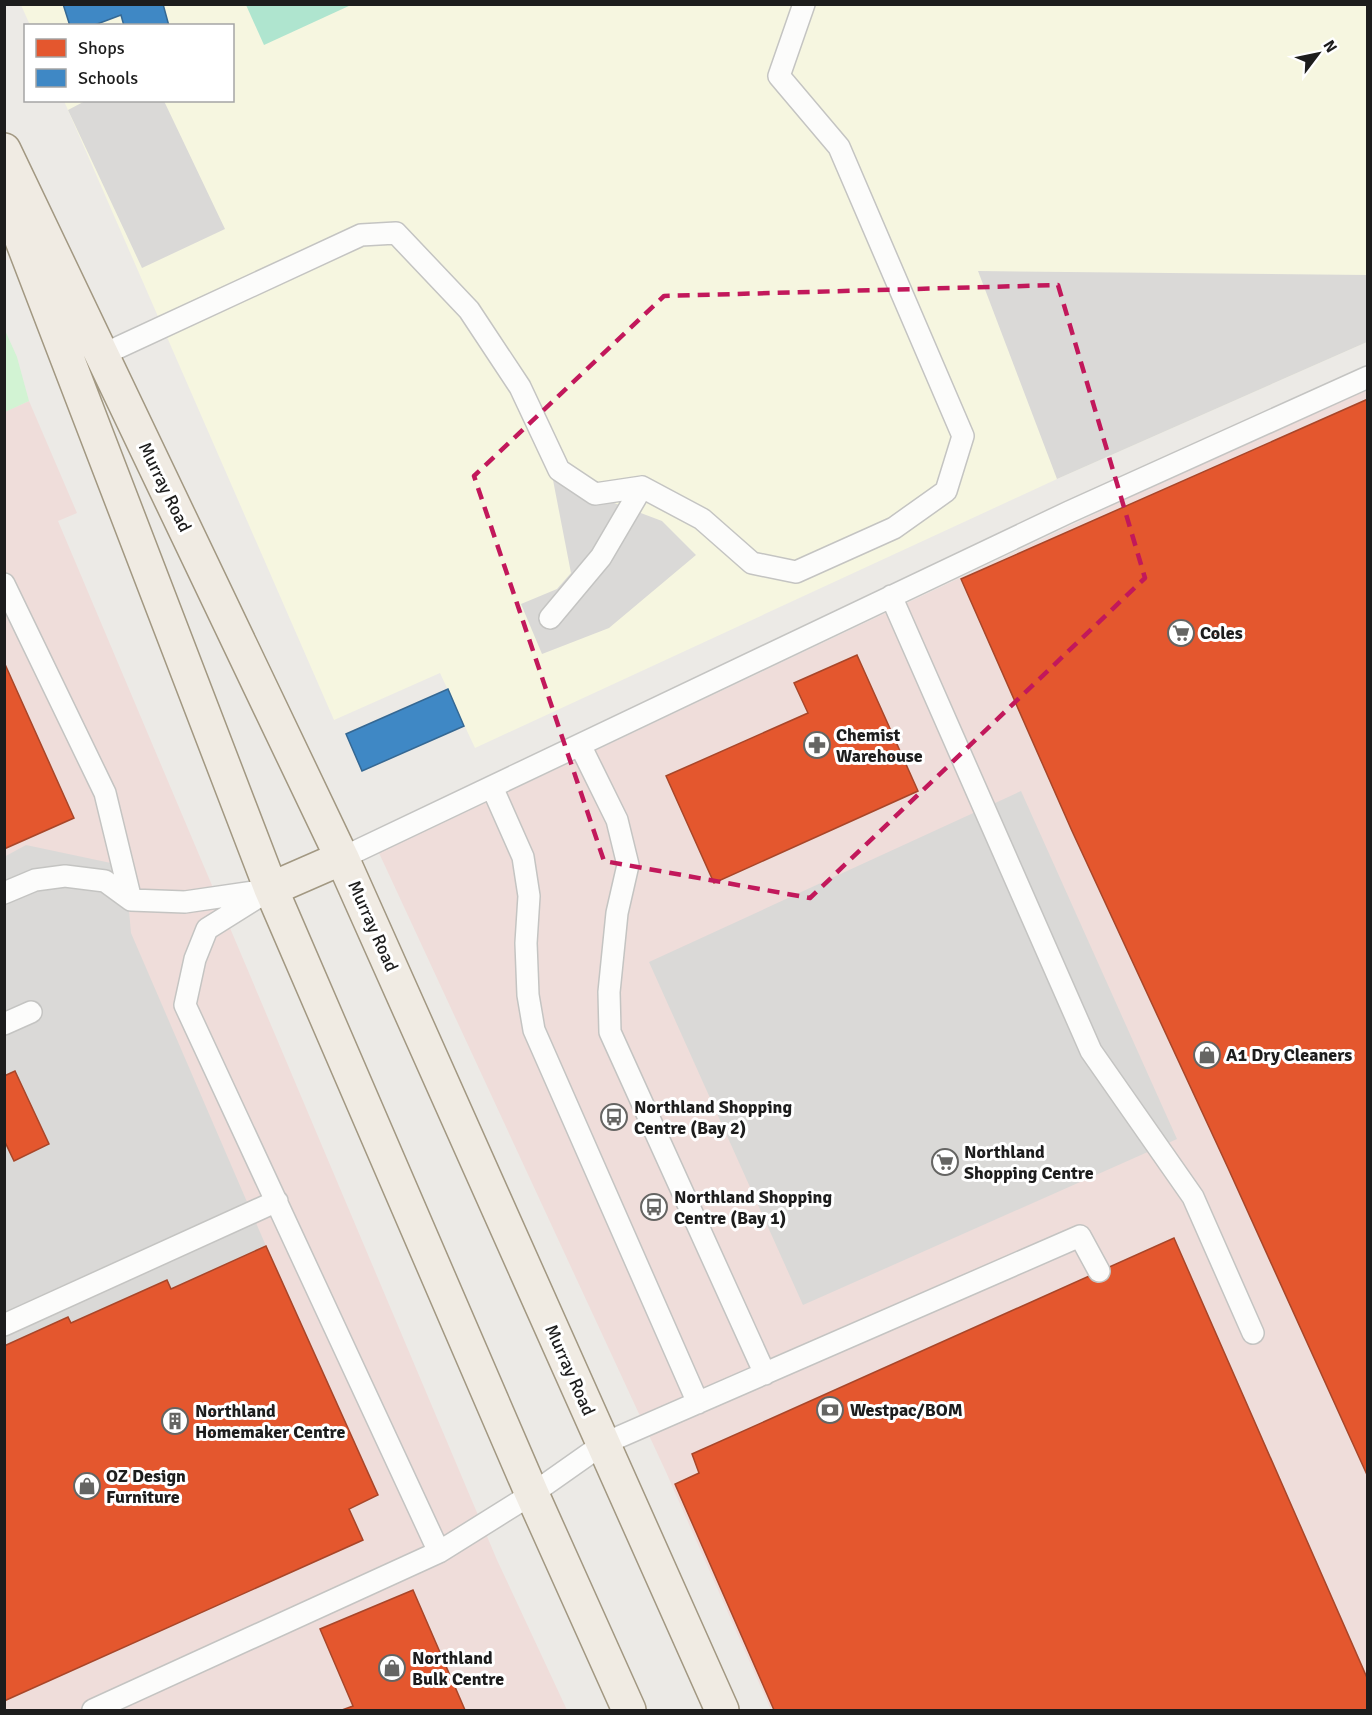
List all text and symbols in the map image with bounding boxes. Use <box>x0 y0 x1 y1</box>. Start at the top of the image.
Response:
legend <box>24 24 234 102</box>
north arrow <box>1288 24 1348 84</box>
text: Shops <box>78 37 125 59</box>
text: N <box>1318 37 1341 57</box>
text: Schools <box>78 67 138 89</box>
street label: Murray Road <box>134 438 196 536</box>
supermarket icon: Coles <box>1166 618 1196 648</box>
place label: Coles <box>1200 622 1243 644</box>
place label: Chemist Warehouse <box>836 724 923 767</box>
pharmacy icon: Chemist Warehouse <box>802 730 832 760</box>
street label: Murray Road <box>343 877 403 975</box>
shop icon: A1 Dry Cleaners <box>1192 1040 1222 1070</box>
place label: A1 Dry Cleaners <box>1226 1044 1352 1066</box>
place label: Northland Shopping Centre (Bay 2) <box>634 1096 792 1139</box>
bus stop icon: Northland Shopping Centre (Bay 2) <box>599 1102 629 1132</box>
place label: Northland Shopping Centre <box>964 1141 1094 1184</box>
supermarket icon: Northland Shopping Centre <box>930 1147 960 1177</box>
place label: Northland Shopping Centre (Bay 1) <box>674 1186 832 1229</box>
bus stop icon: Northland Shopping Centre (Bay 1) <box>639 1192 669 1222</box>
street label: Murray Road <box>540 1321 600 1419</box>
bank icon: Westpac/BOM <box>815 1395 845 1425</box>
place label: Westpac/BOM <box>850 1399 963 1421</box>
place label: Northland Homemaker Centre <box>195 1400 345 1443</box>
building icon: Northland Homemaker Centre <box>160 1406 190 1436</box>
place label: OZ Design Furniture <box>106 1465 186 1508</box>
shop icon: OZ Design Furniture <box>72 1471 102 1501</box>
place label: Northland Bulk Centre <box>412 1647 504 1690</box>
shop icon: Northland Bulk Centre <box>377 1653 407 1683</box>

